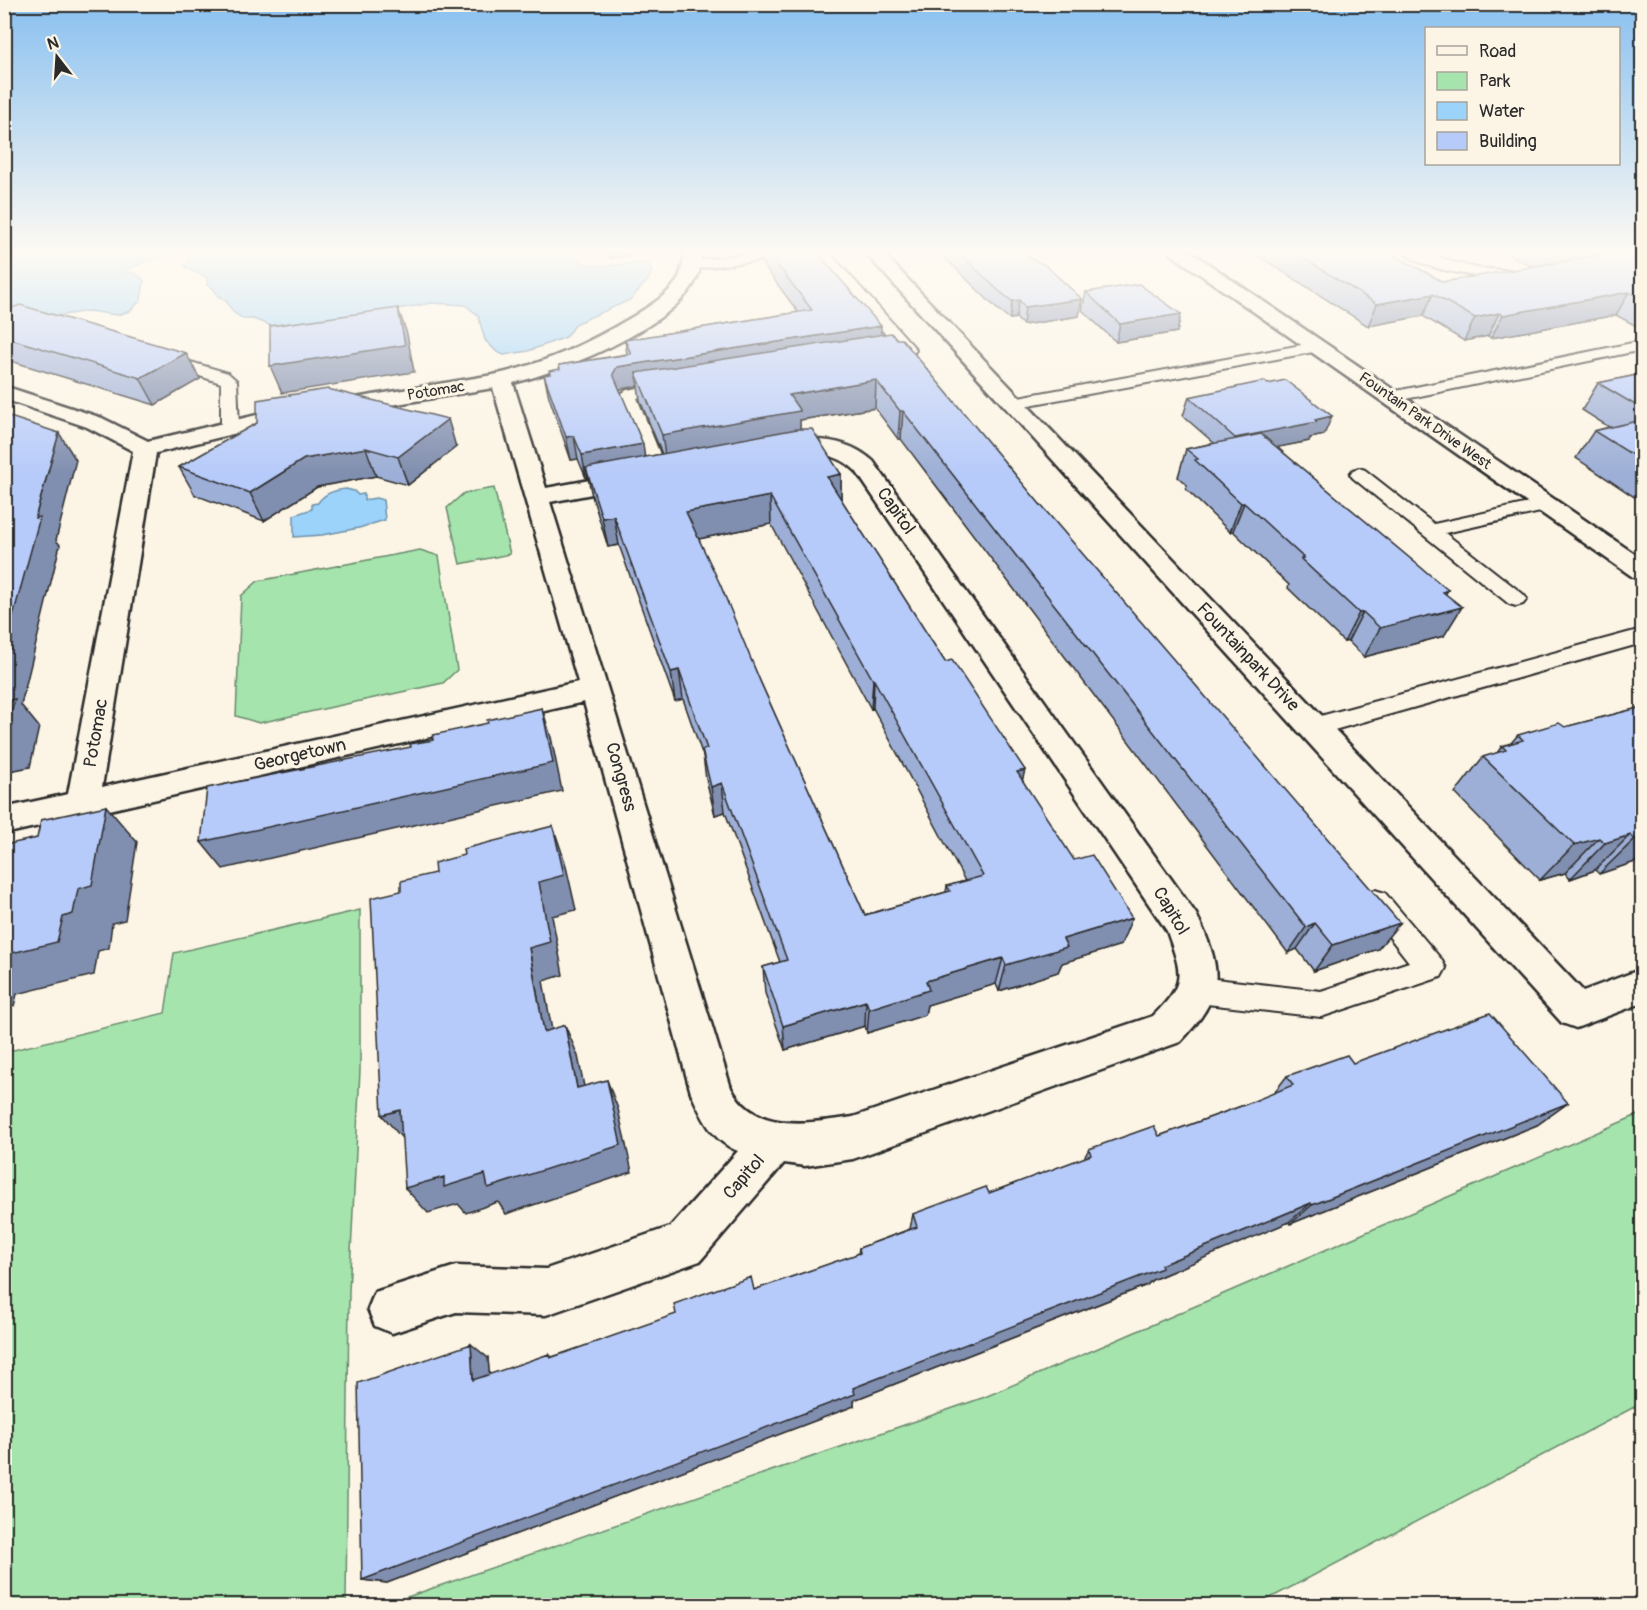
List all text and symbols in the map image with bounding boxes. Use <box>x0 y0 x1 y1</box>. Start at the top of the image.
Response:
north arrow <box>27 27 87 87</box>
legend <box>1425 27 1620 165</box>
text: N <box>45 32 61 55</box>
text: Road <box>1479 40 1516 63</box>
text: Park <box>1479 70 1511 93</box>
text: Water <box>1479 100 1525 123</box>
text: Building <box>1479 130 1537 153</box>
street label: Fountain Park Drive West <box>1355 368 1496 474</box>
street label: Potomac <box>406 377 466 405</box>
street label: Capitol <box>872 483 920 539</box>
street label: Fountainpark Drive <box>1192 598 1304 716</box>
street label: Potomac <box>79 697 113 769</box>
street label: Georgetown <box>252 733 348 777</box>
street label: Congress <box>600 740 642 814</box>
street label: Capitol <box>1148 883 1194 939</box>
street label: Capitol <box>718 1150 770 1204</box>

